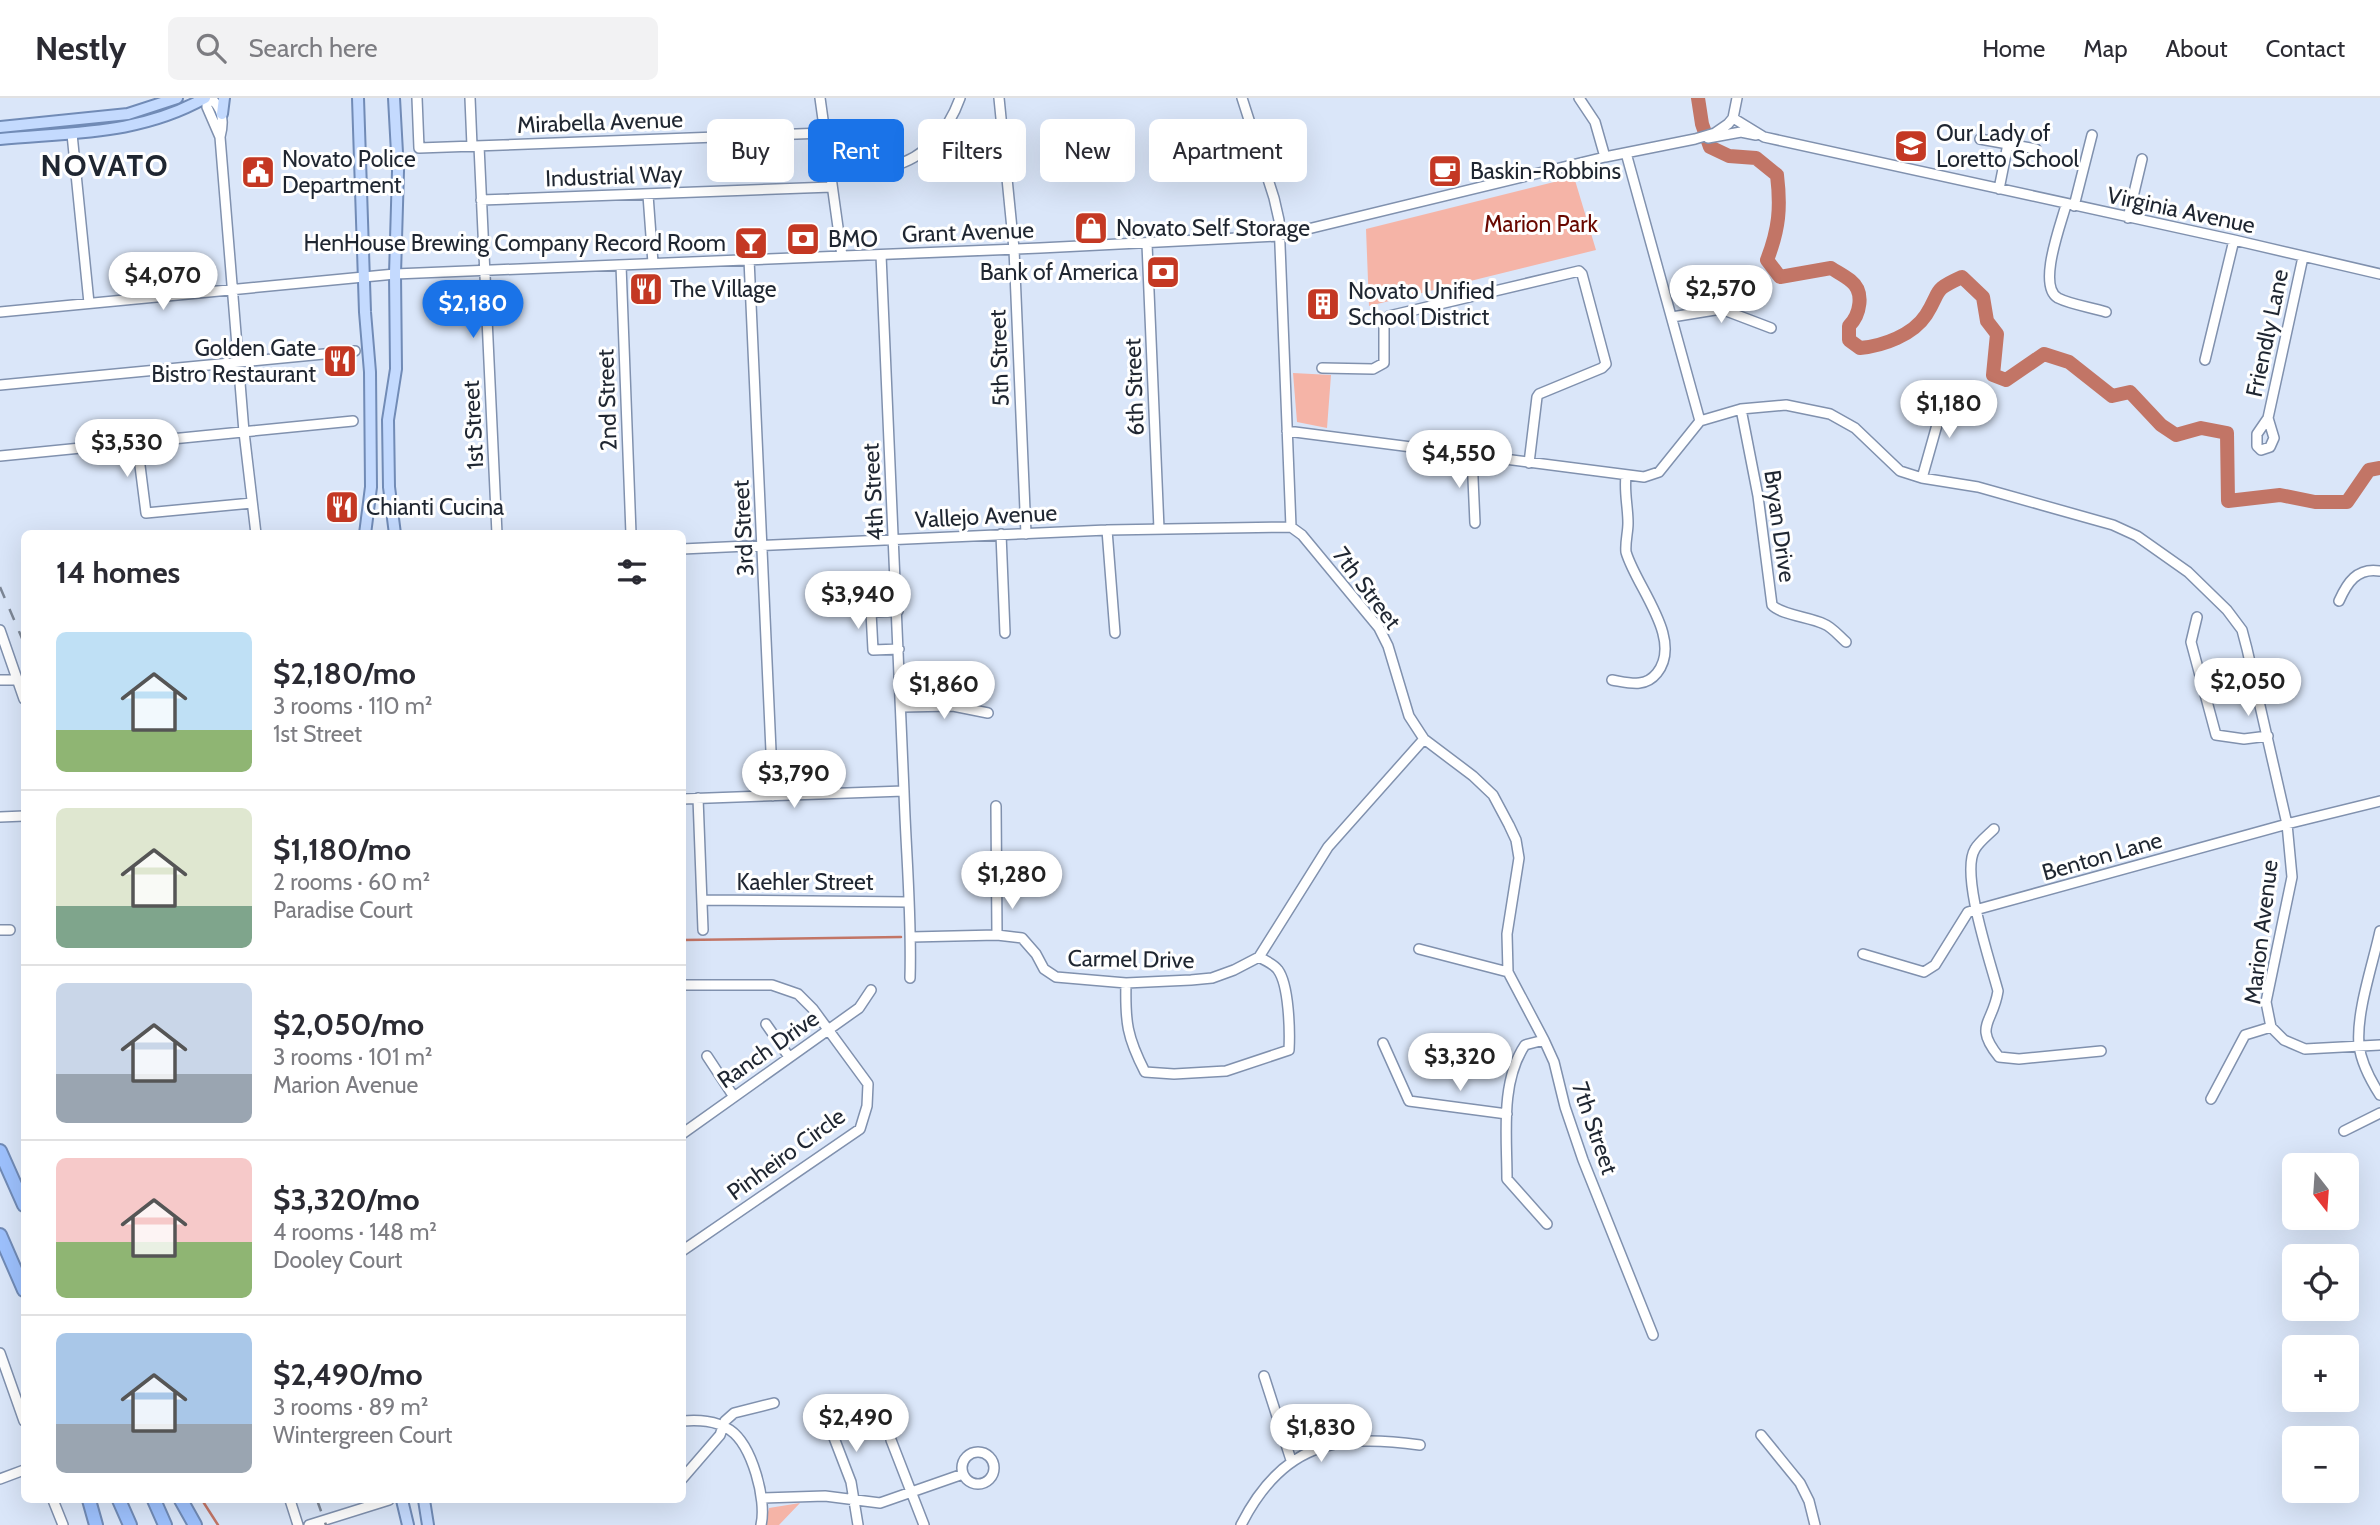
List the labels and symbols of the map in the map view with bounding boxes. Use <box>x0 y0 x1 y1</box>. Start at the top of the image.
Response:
street label: Mirabella Avenue <box>517 105 684 139</box>
place label: Our Lady of Loretto School <box>1936 119 2080 173</box>
school or university icon: Our Lady of Loretto School <box>1892 127 1930 165</box>
place label: Novato Police Department <box>282 145 416 199</box>
district label: NOVATO <box>40 147 170 184</box>
cafe icon: Baskin-Robbins <box>1426 152 1464 190</box>
public building icon: Novato Police Department <box>239 153 277 191</box>
place label: Baskin-Robbins <box>1470 157 1621 185</box>
street label: Industrial Way <box>545 160 684 192</box>
street label: Virginia Avenue <box>2104 181 2258 239</box>
shop icon: Novato Self Storage <box>1072 209 1110 247</box>
park label: Marion Park <box>1484 210 1599 238</box>
place label: Novato Self Storage <box>1116 214 1310 242</box>
street label: Grant Avenue <box>902 216 1035 248</box>
bank icon: BMO <box>784 220 822 258</box>
bar icon: HenHouse Brewing Company Record Room <box>732 224 770 262</box>
place label: BMO <box>828 225 878 253</box>
place label: HenHouse Brewing Company Record Room <box>304 229 726 257</box>
pin: $4,070 <box>106 252 220 312</box>
bank icon: Bank of America <box>1144 253 1182 291</box>
place label: Bank of America <box>980 258 1138 286</box>
pin: $2,570 <box>1664 266 1778 325</box>
street label: Friendly Lane <box>2240 266 2294 399</box>
restaurant icon: The Village <box>627 270 665 308</box>
place label: The Village <box>670 275 777 303</box>
place label: Novato Unified School District <box>1348 277 1495 331</box>
pin: $2,180 <box>416 280 530 340</box>
building icon: Novato Unified School District <box>1304 285 1342 323</box>
street label: 5th Street <box>983 309 1015 407</box>
place label: Golden Gate Bistro Restaurant <box>151 334 316 388</box>
street label: 6th Street <box>1118 338 1150 436</box>
restaurant icon: Golden Gate Bistro Restaurant <box>321 342 359 380</box>
street label: 2nd Street <box>591 348 623 451</box>
street label: 1st Street <box>457 380 489 470</box>
pin: $1,180 <box>1892 380 2006 440</box>
pin: $3,530 <box>70 420 184 479</box>
pin: $4,550 <box>1402 430 1516 490</box>
street label: 4th Street <box>856 442 890 542</box>
street label: Bryan Drive <box>1758 468 1802 584</box>
street label: 3rd Street <box>726 479 760 577</box>
restaurant icon: Chianti Cucina <box>323 488 361 526</box>
place label: Chianti Cucina <box>366 493 504 521</box>
street label: Vallejo Avenue <box>914 498 1058 534</box>
street label: 7th Street <box>1327 541 1407 635</box>
pin: $3,940 <box>801 572 915 631</box>
pin: $2,050 <box>2191 658 2305 718</box>
pin: $1,860 <box>887 662 1001 721</box>
pin: $3,790 <box>737 750 851 810</box>
street label: Benton Lane <box>2039 825 2166 887</box>
pin: $1,280 <box>955 852 1069 911</box>
street label: Marion Avenue <box>2238 858 2284 1006</box>
street label: Kaehler Street <box>737 868 874 896</box>
street label: Carmel Drive <box>1067 944 1195 974</box>
street label: Ranch Drive <box>712 1004 824 1094</box>
pin: $3,320 <box>1403 1034 1517 1093</box>
street label: 7th Street <box>1566 1078 1624 1178</box>
street label: Pinheiro Circle <box>722 1102 851 1206</box>
north arrow <box>2282 1153 2359 1230</box>
pin: $2,490 <box>799 1394 913 1454</box>
pin: $1,830 <box>1264 1404 1378 1464</box>

